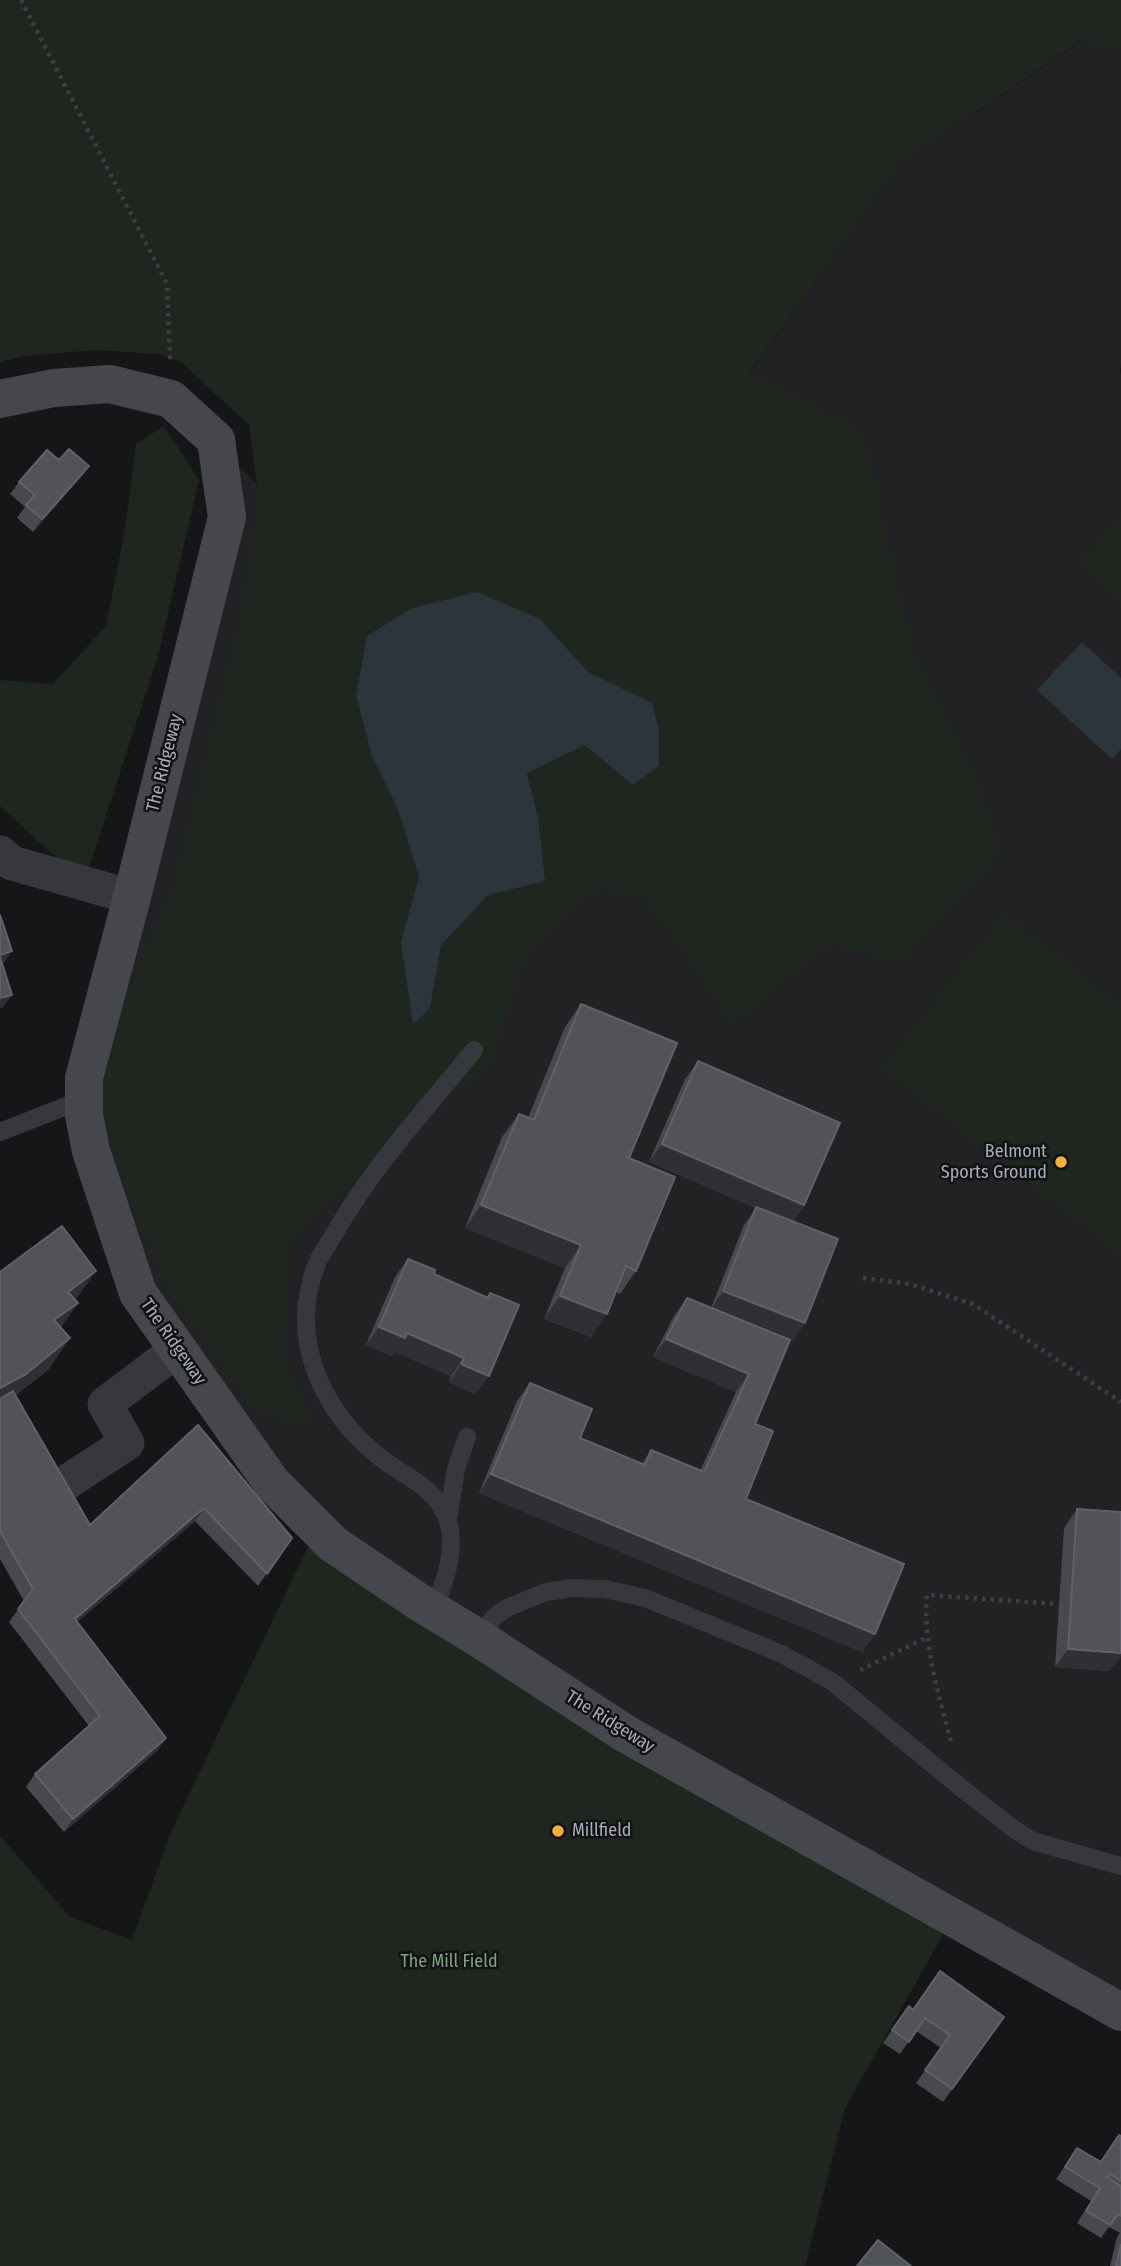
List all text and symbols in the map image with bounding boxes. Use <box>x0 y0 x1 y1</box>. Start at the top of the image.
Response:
street label: The Ridgeway <box>142 712 188 814</box>
place label: Belmont Sports Ground <box>941 1141 1047 1184</box>
marker: Belmont Sports Ground <box>1053 1154 1069 1170</box>
street label: The Ridgeway <box>135 1295 211 1389</box>
street label: The Ridgeway <box>562 1686 658 1758</box>
place label: Millfield <box>572 1820 631 1842</box>
marker: Millfield <box>550 1823 566 1839</box>
park label: The Mill Field <box>400 1951 498 1973</box>

